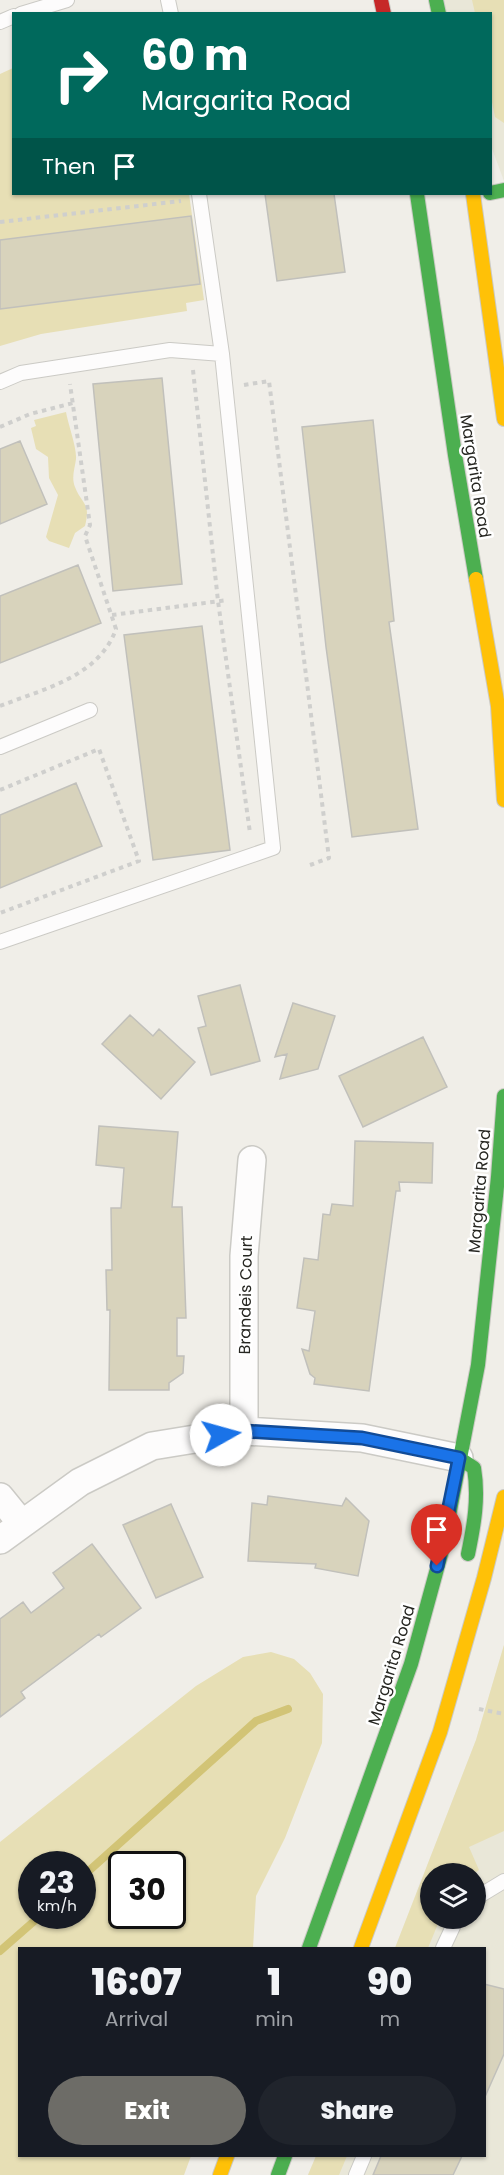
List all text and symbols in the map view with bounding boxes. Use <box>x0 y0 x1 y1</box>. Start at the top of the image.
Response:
text: 60 m <box>141 26 249 85</box>
icon: right <box>42 36 120 114</box>
text: Margarita Road <box>141 82 351 119</box>
icon: arrive <box>108 150 141 183</box>
text: Then <box>42 151 96 182</box>
street label: Margarita Road <box>454 413 497 539</box>
street label: Margarita Road <box>463 1128 496 1254</box>
street label: Brandeis Court <box>233 1235 258 1355</box>
position arrow <box>189 1403 253 1467</box>
pin <box>411 1504 462 1566</box>
icon: arrive <box>420 1513 453 1546</box>
street label: Margarita Road <box>362 1602 421 1728</box>
speed limit sign: 30 <box>108 1851 186 1929</box>
text: 23 <box>39 1861 75 1904</box>
map controls <box>420 1863 486 1929</box>
button: layers <box>420 1863 486 1929</box>
text: km/h <box>37 1895 77 1916</box>
text: 16:07 <box>92 1957 182 2008</box>
text: 1 <box>267 1957 281 2008</box>
text: 90 <box>367 1957 412 2008</box>
text: Arrival <box>105 2005 168 2033</box>
text: min <box>255 2005 293 2033</box>
text: m <box>379 2005 400 2033</box>
button: Exit <box>48 2076 246 2145</box>
button: Share <box>258 2076 456 2145</box>

